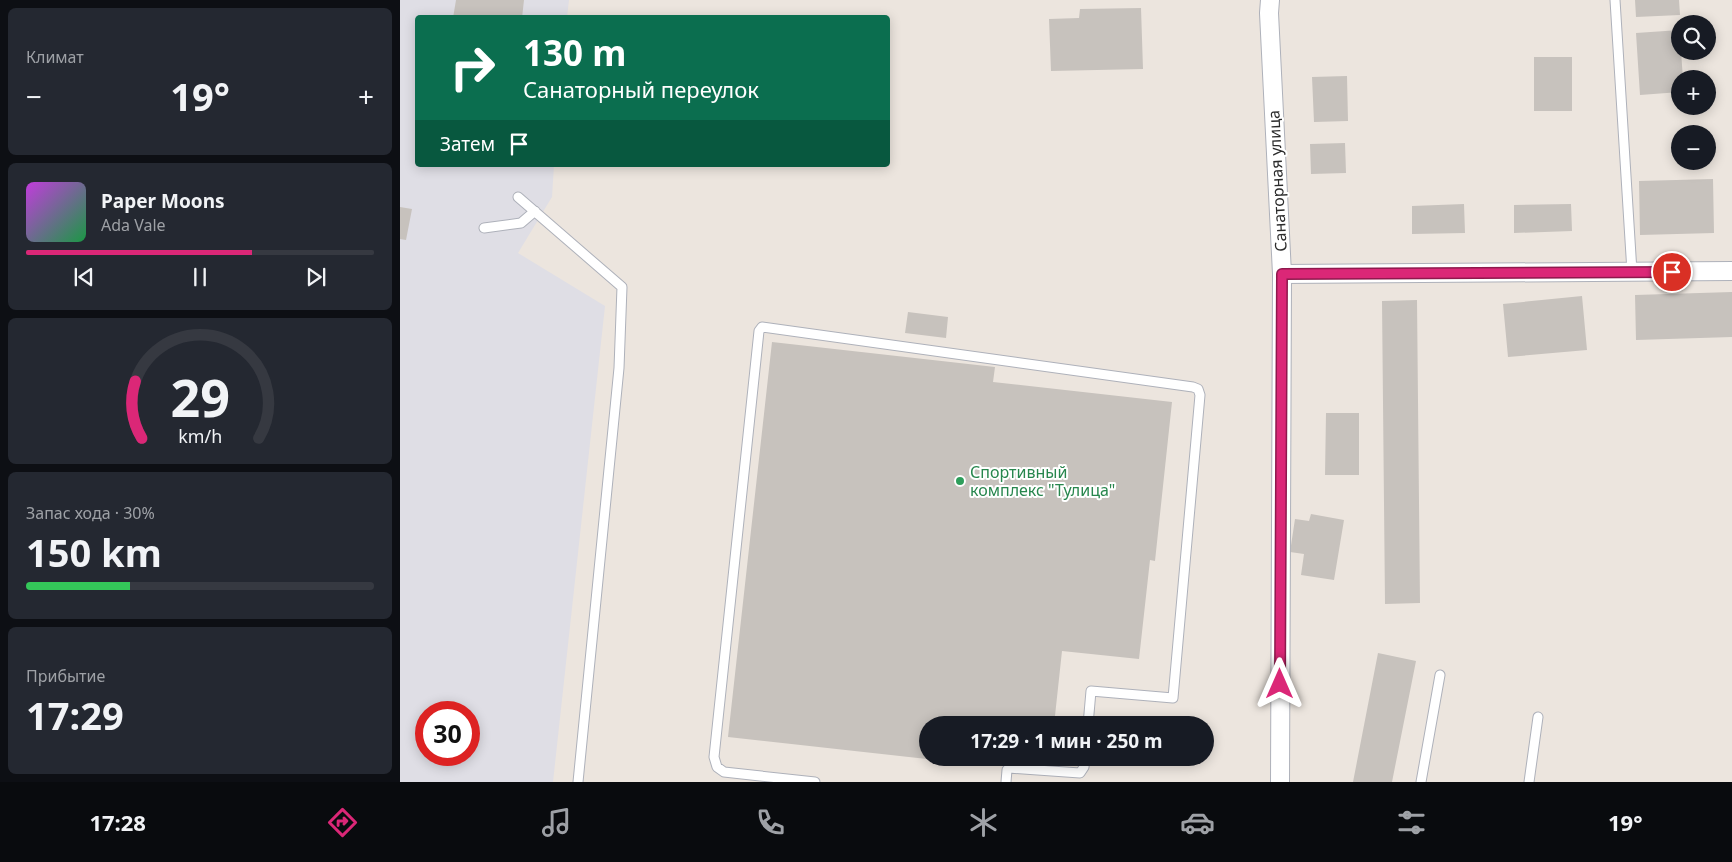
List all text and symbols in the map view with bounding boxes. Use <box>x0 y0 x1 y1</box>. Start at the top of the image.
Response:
map controls <box>1671 15 1716 170</box>
button: search <box>1671 15 1716 60</box>
text: 130 m <box>523 29 626 76</box>
icon: right <box>440 35 505 100</box>
text: Климат <box>26 46 84 68</box>
text: 19° <box>170 70 230 122</box>
button: + <box>1671 70 1716 115</box>
text: Санаторный переулок <box>523 74 759 104</box>
text: − <box>26 77 42 115</box>
text: + <box>358 77 374 115</box>
street label: Санаторная улица <box>1262 110 1292 252</box>
button: − <box>1671 125 1716 170</box>
icon: arrive <box>505 130 533 158</box>
text: Затем <box>440 131 495 157</box>
text: Paper Moons <box>101 188 225 214</box>
text: Ada Vale <box>101 214 166 236</box>
pin <box>1651 251 1693 293</box>
icon: arrive <box>1658 258 1686 286</box>
icon: previous <box>70 263 98 291</box>
icon: pause <box>186 263 214 291</box>
icon: next <box>302 263 330 291</box>
text: 29 <box>170 361 230 432</box>
text: km/h <box>178 424 222 448</box>
place label: Спортивный комплекс "Тулица" <box>970 461 1115 501</box>
marker: Спортивный комплекс "Тулица" <box>954 475 966 487</box>
text: Запас хода · 30% <box>26 502 155 524</box>
text: 150 km <box>26 526 162 578</box>
position arrow <box>1253 657 1305 709</box>
text: Прибытие <box>26 665 105 687</box>
text: 17:29 <box>26 689 124 741</box>
speed limit sign: 30 <box>415 701 480 766</box>
text: 17:29 · 1 мин · 250 m <box>970 728 1163 754</box>
icon: directions <box>325 805 360 840</box>
icon: music <box>539 805 574 840</box>
icon: phone <box>753 805 788 840</box>
icon: climate <box>966 805 1001 840</box>
icon: car <box>1180 805 1215 840</box>
icon: filters <box>1394 805 1429 840</box>
text: 17:28 <box>89 807 146 837</box>
text: 19° <box>1608 807 1642 837</box>

